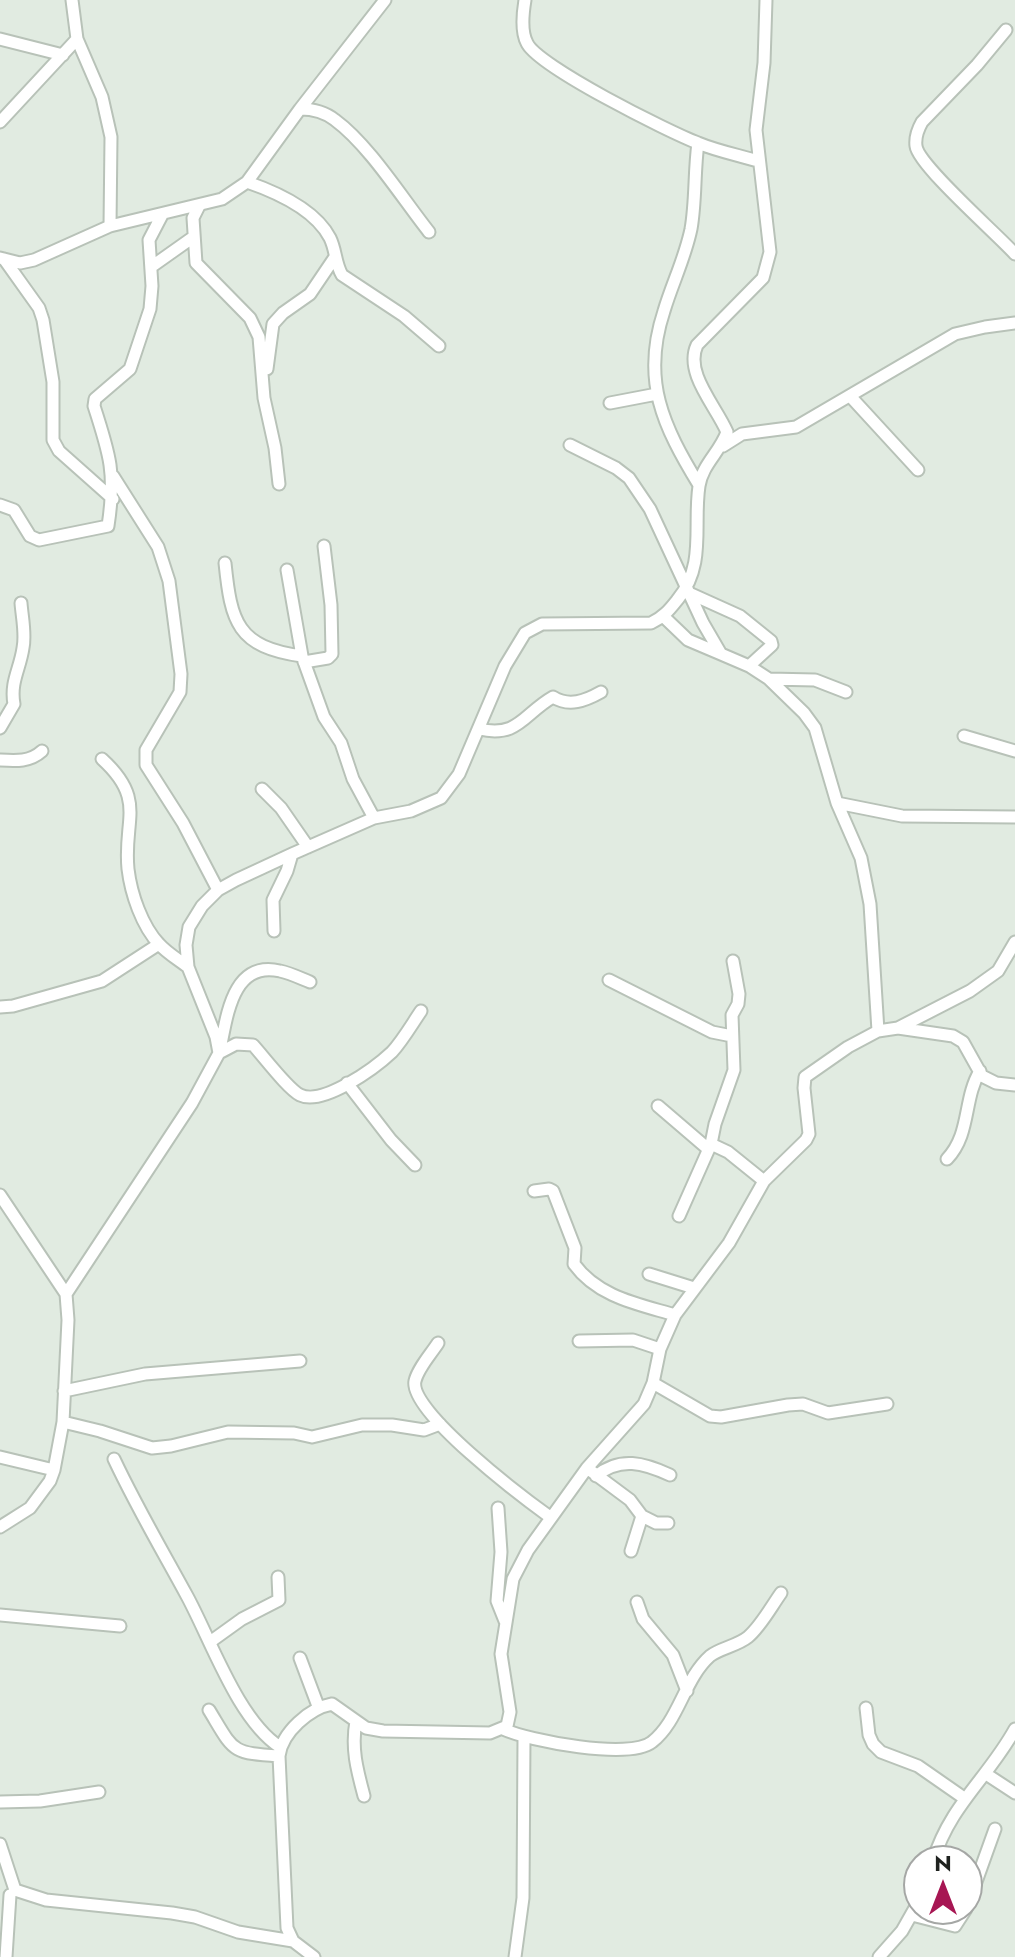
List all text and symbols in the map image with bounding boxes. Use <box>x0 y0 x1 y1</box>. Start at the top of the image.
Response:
north arrow <box>903 1845 983 1925</box>
text: N <box>934 1847 952 1879</box>

